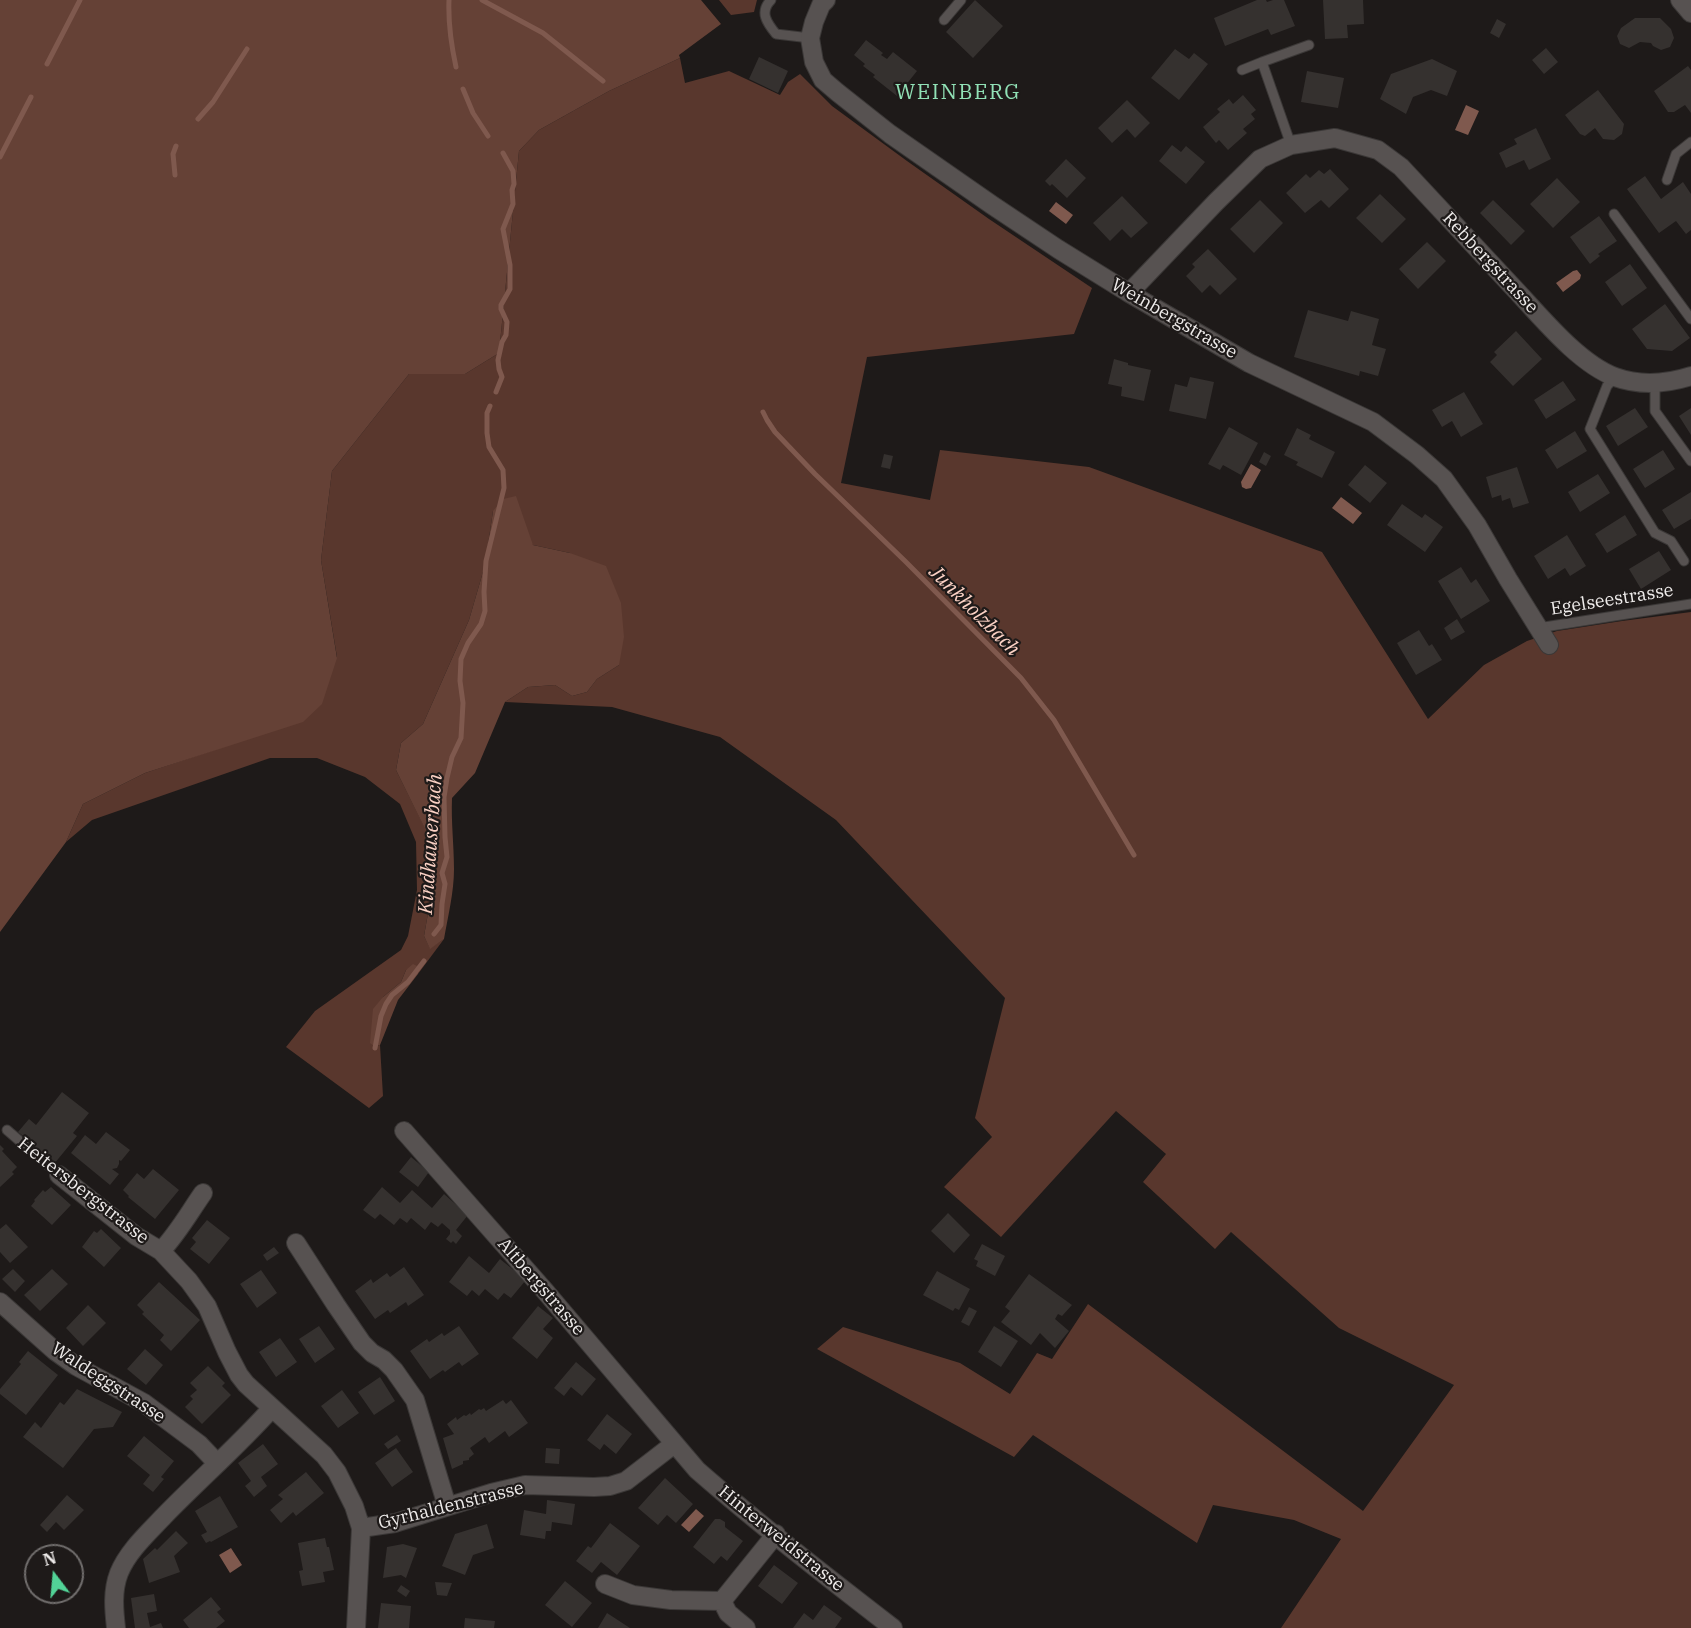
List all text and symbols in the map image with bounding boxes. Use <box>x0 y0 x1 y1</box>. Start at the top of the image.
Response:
district label: WEINBERG <box>895 80 1021 106</box>
street label: Rebbergstrasse <box>1438 208 1542 318</box>
street label: Weinbergstrasse <box>1107 274 1241 364</box>
water label: Junkholzbach <box>924 561 1024 661</box>
street label: Egelseestrasse <box>1549 580 1675 620</box>
water label: Kindhauserbach <box>414 773 448 915</box>
street label: Heitersbergstrasse <box>13 1133 153 1249</box>
street label: Altbergstrasse <box>493 1234 589 1340</box>
street label: Waldeggstrasse <box>47 1338 169 1428</box>
street label: Gyrhaldenstrasse <box>376 1477 526 1535</box>
street label: Hinterweidstrasse <box>714 1482 848 1596</box>
north arrow <box>24 1544 84 1604</box>
text: N <box>41 1547 58 1570</box>

